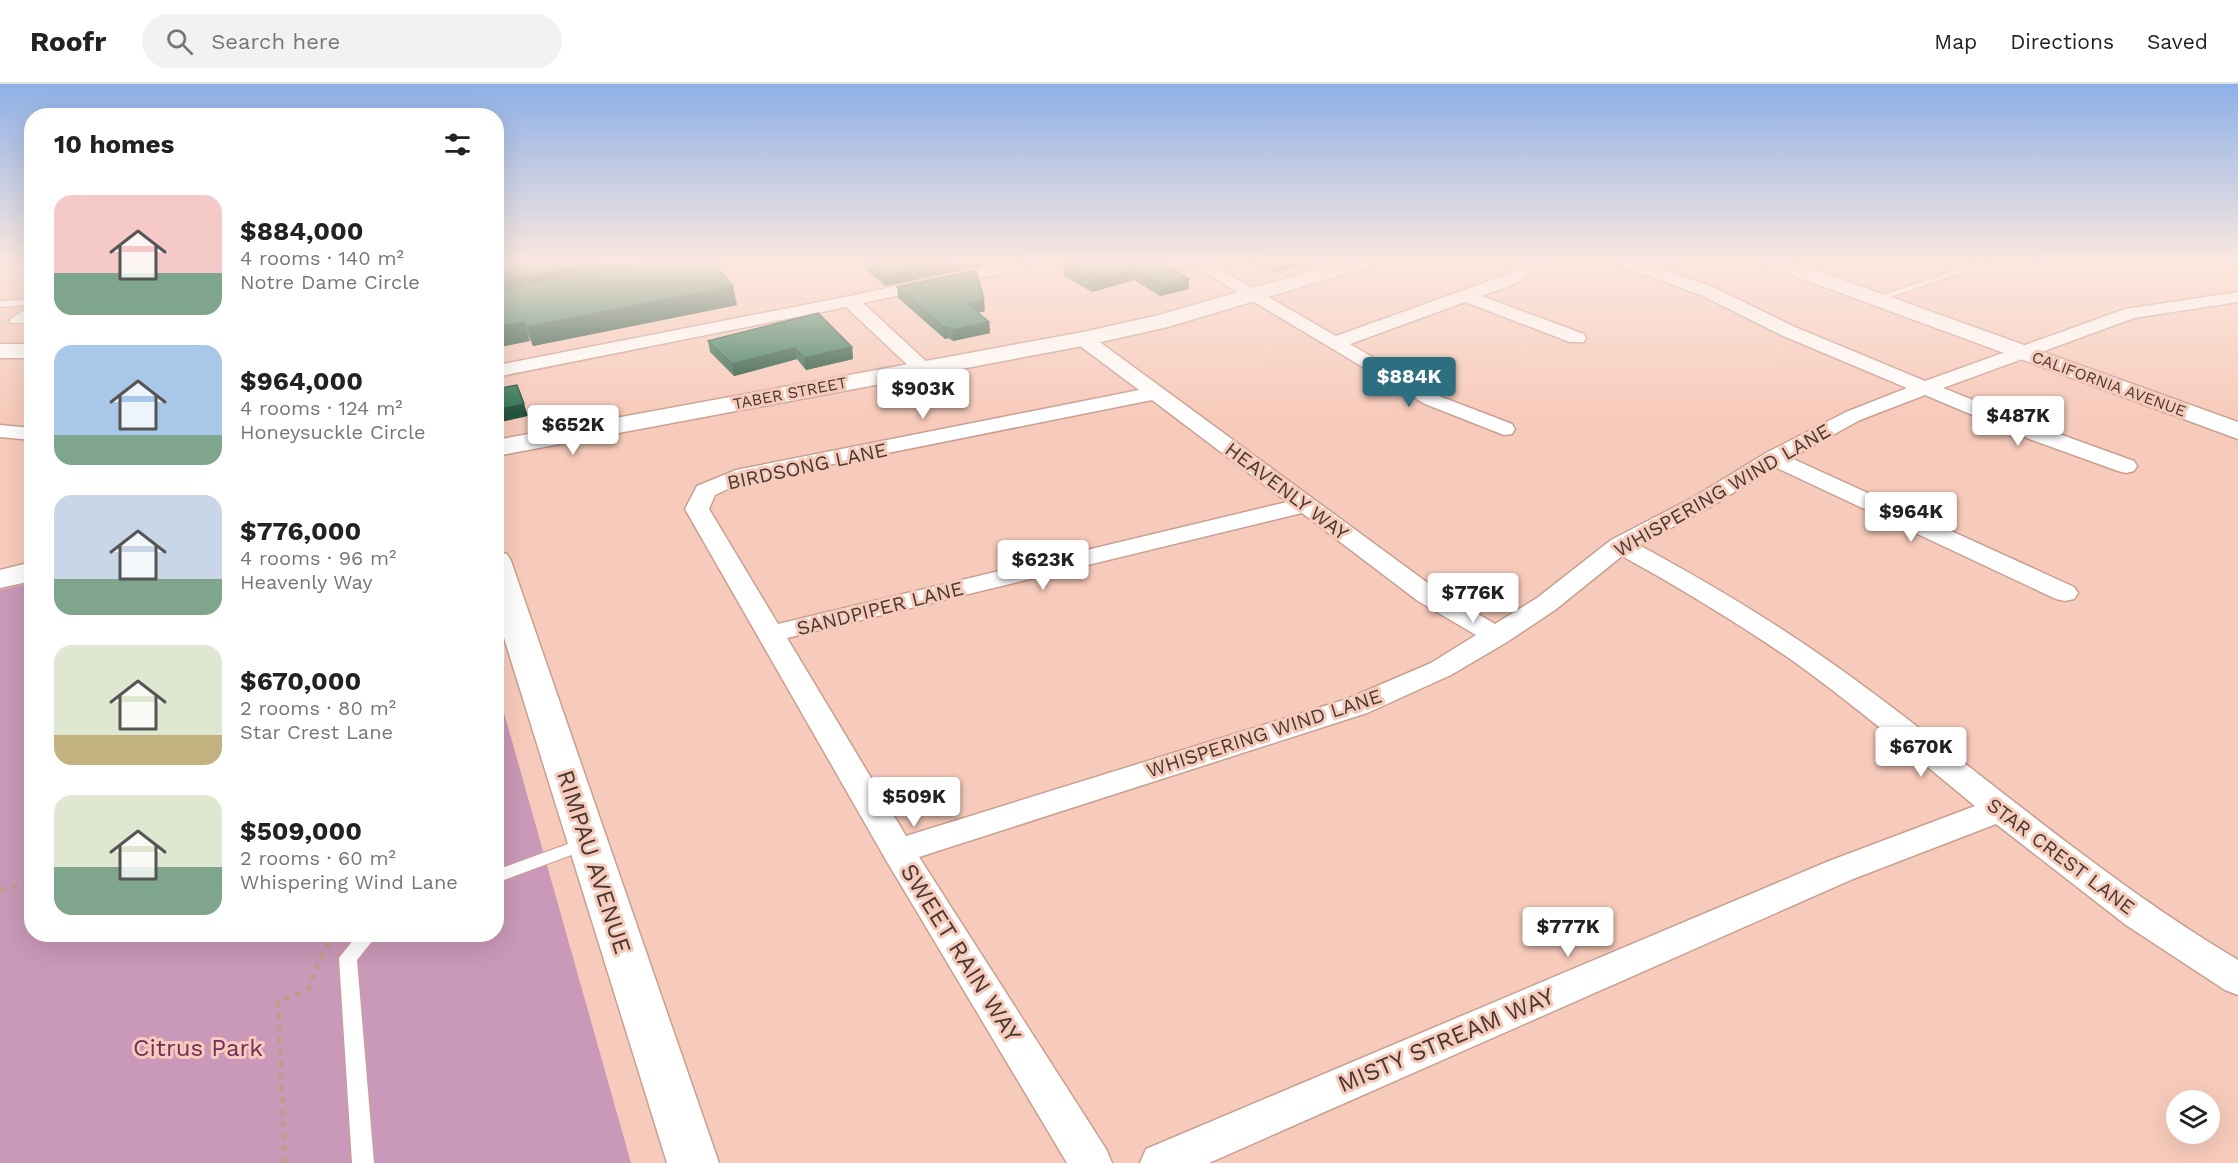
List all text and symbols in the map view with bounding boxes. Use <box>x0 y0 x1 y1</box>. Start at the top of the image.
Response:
search box <box>142 14 562 68</box>
text: Roofr <box>30 25 106 58</box>
icon: search <box>163 25 196 58</box>
text: Search here <box>211 29 340 54</box>
text: Map <box>1934 29 1977 54</box>
text: Directions <box>2010 29 2114 54</box>
text: Saved <box>2147 29 2208 54</box>
icon: filters <box>441 128 474 161</box>
text: 10 homes <box>54 129 174 159</box>
text: $884,000 <box>240 216 363 246</box>
icon: home <box>102 219 174 291</box>
text: 4 rooms · 140 m² <box>240 246 404 270</box>
text: Notre Dame Circle <box>240 270 420 294</box>
street label: CALIFORNIA AVENUE <box>2029 347 2189 421</box>
pin: $884K <box>1367 357 1451 408</box>
text: $884K <box>1377 364 1441 388</box>
text: $964,000 <box>240 366 363 396</box>
icon: home <box>102 369 174 441</box>
pin: $903K <box>881 369 965 420</box>
street label: TABER STREET <box>731 373 849 413</box>
text: $903K <box>891 376 955 400</box>
text: 4 rooms · 124 m² <box>240 396 403 420</box>
pin: $487K <box>1976 396 2060 447</box>
text: $487K <box>1986 403 2050 427</box>
pin: $652K <box>531 405 615 456</box>
text: $652K <box>542 412 604 436</box>
street label: WHISPERING WIND LANE <box>1609 418 1835 562</box>
text: Honeysuckle Circle <box>240 420 426 444</box>
street label: BIRDSONG LANE <box>725 437 889 495</box>
street label: HEAVENLY WAY <box>1221 437 1354 546</box>
pin: $964K <box>1869 492 1953 543</box>
text: $964K <box>1879 499 1943 523</box>
text: $776,000 <box>240 516 361 546</box>
icon: home <box>102 519 174 591</box>
pin: $623K <box>1001 540 1085 591</box>
text: 4 rooms · 96 m² <box>240 546 396 570</box>
text: $623K <box>1012 547 1074 571</box>
text: Heavenly Way <box>240 570 373 594</box>
pin: $776K <box>1431 573 1515 624</box>
street label: SANDPIPER LANE <box>794 576 966 640</box>
text: $776K <box>1442 580 1504 604</box>
text: $670,000 <box>240 666 361 696</box>
icon: home <box>102 669 174 741</box>
street label: WHISPERING WIND LANE <box>1143 684 1385 782</box>
text: 2 rooms · 80 m² <box>240 696 396 720</box>
text: Star Crest Lane <box>240 720 393 744</box>
pin: $670K <box>1879 727 1963 778</box>
text: $670K <box>1889 734 1953 758</box>
street label: RIMPAU AVENUE <box>551 766 637 958</box>
pin: $509K <box>872 777 956 828</box>
text: $509K <box>882 784 946 808</box>
street label: STAR CREST LANE <box>1982 793 2140 919</box>
text: $509,000 <box>240 816 362 846</box>
icon: home <box>102 819 174 891</box>
text: 2 rooms · 60 m² <box>240 846 396 870</box>
street label: SWEET RAIN WAY <box>895 859 1027 1048</box>
text: Whispering Wind Lane <box>240 870 458 894</box>
pin: $777K <box>1526 907 1610 958</box>
text: $777K <box>1536 914 1600 938</box>
street label: MISTY STREAM WAY <box>1334 982 1559 1098</box>
park label: Citrus Park <box>133 1034 263 1062</box>
map controls <box>2166 1090 2220 1144</box>
button: layers <box>2166 1090 2220 1144</box>

